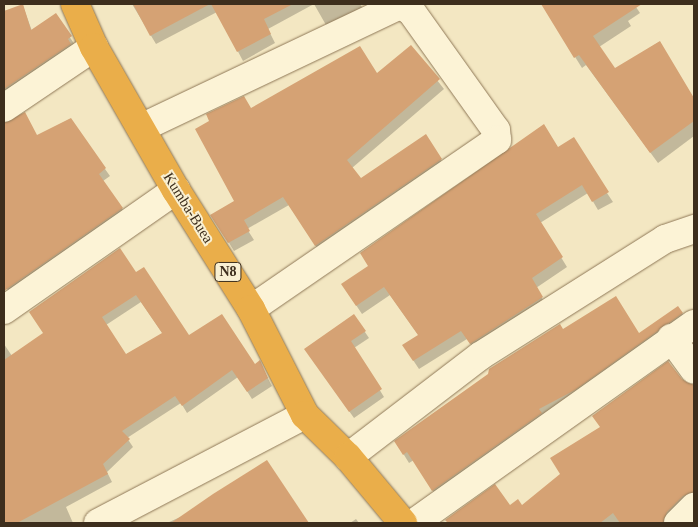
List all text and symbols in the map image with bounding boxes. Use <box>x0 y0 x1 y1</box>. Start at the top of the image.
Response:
street label: Kumba-Buea <box>159 169 217 247</box>
road number: N8 <box>214 260 242 284</box>

